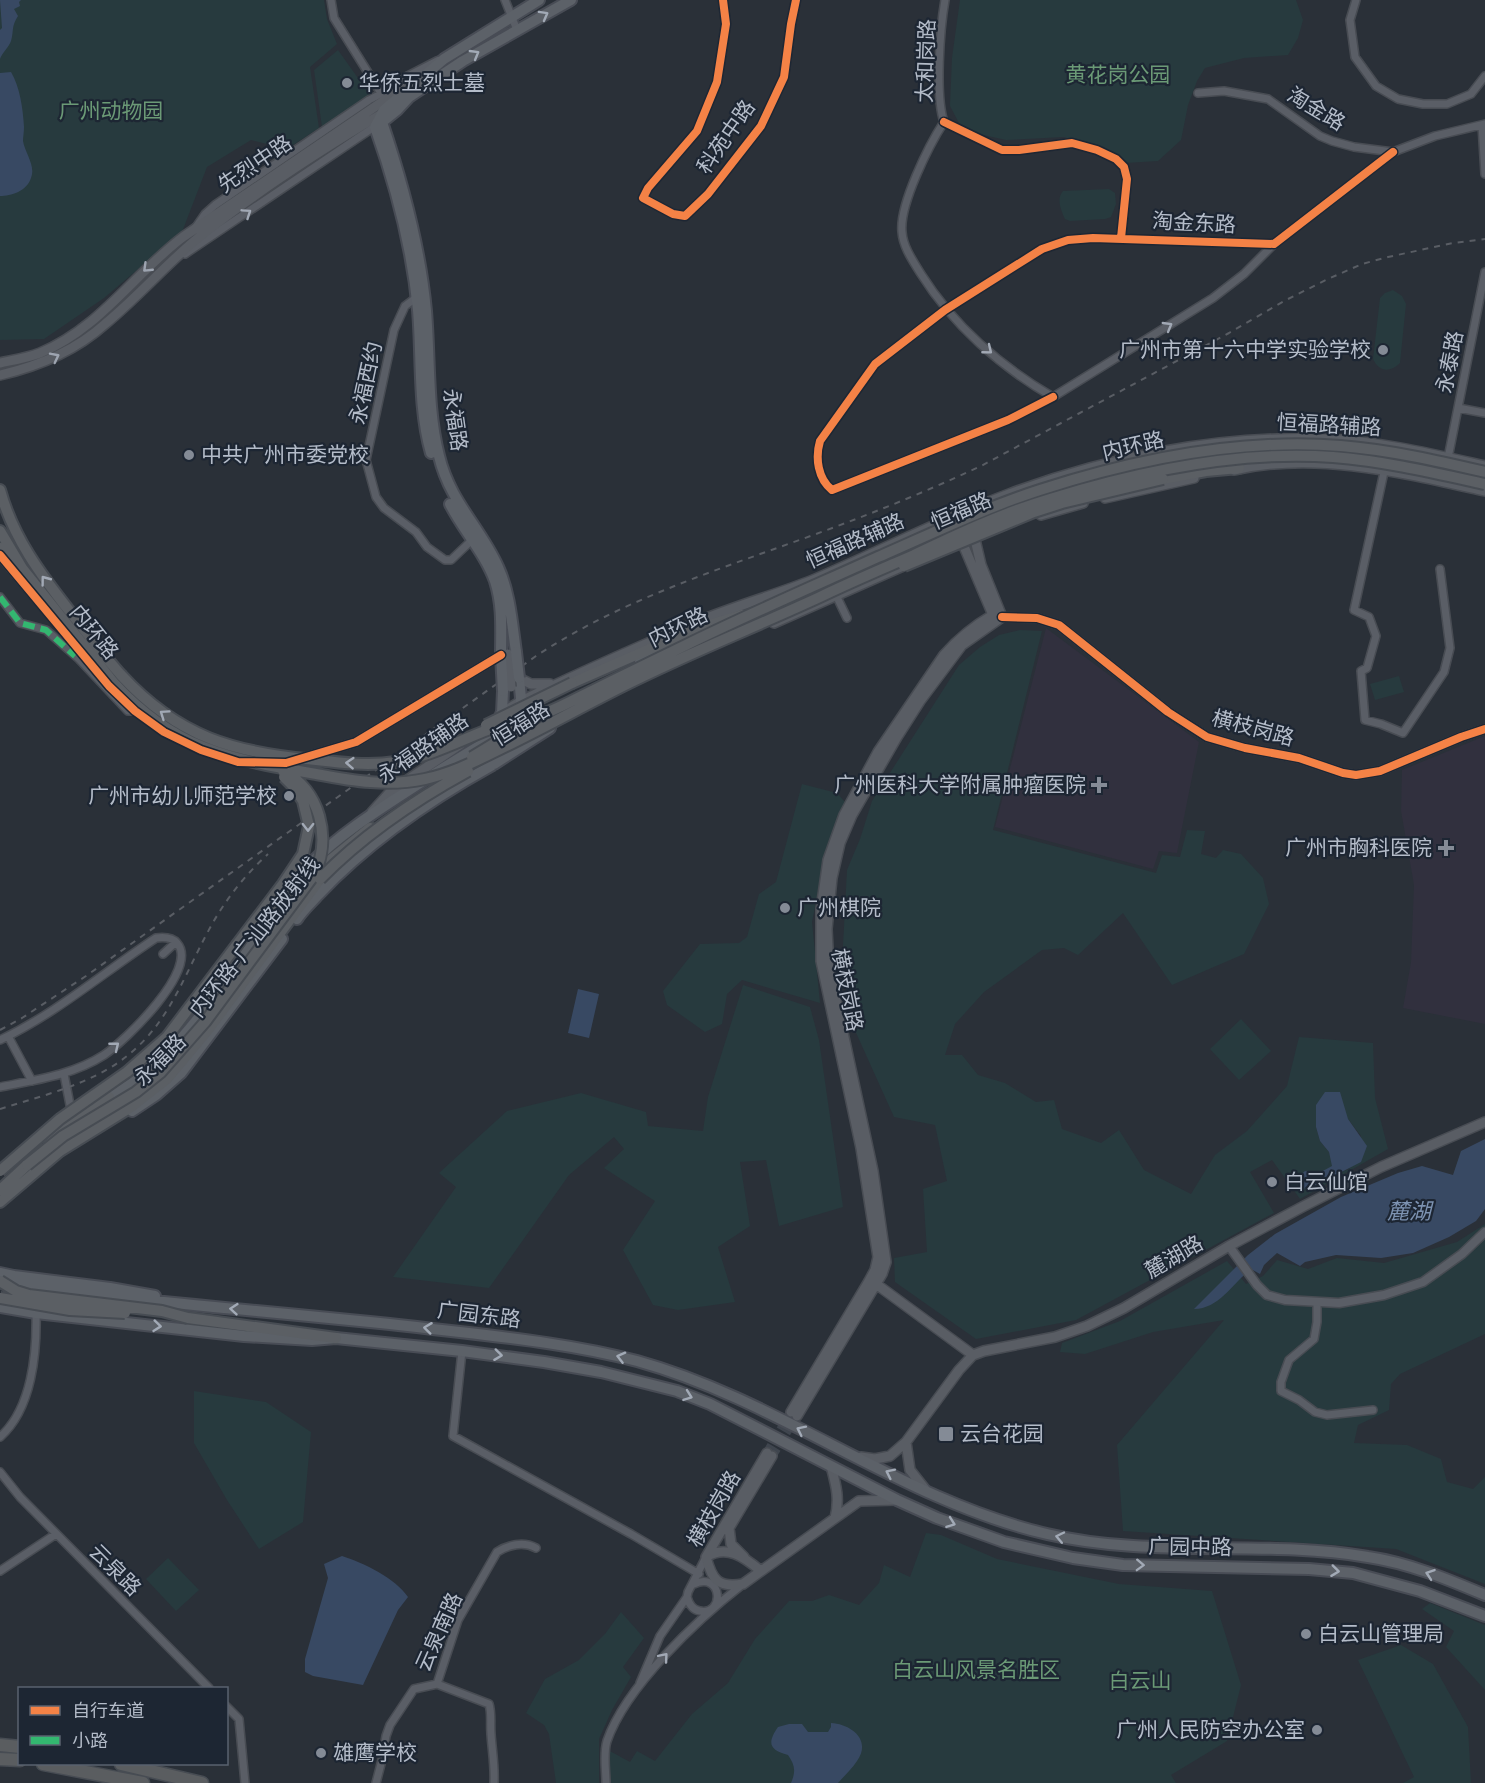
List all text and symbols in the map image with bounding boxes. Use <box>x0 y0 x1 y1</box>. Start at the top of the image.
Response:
one-way arrow <box>538 11 548 22</box>
street label: 太和岗路 <box>913 19 939 103</box>
one-way arrow <box>469 50 479 61</box>
park label: 黄花岗公园 <box>1066 63 1171 87</box>
place label: 华侨五烈士墓 <box>359 71 485 95</box>
marker: 华侨五烈士墓 <box>340 76 354 90</box>
street label: 淘金路 <box>1283 82 1349 136</box>
street label: 科苑中路 <box>692 96 760 178</box>
park label: 广州动物园 <box>59 99 164 123</box>
street label: 先烈中路 <box>213 131 297 197</box>
one-way arrow <box>240 209 251 220</box>
street label: 淘金东路 <box>1151 209 1237 237</box>
one-way arrow <box>144 260 155 271</box>
one-way arrow <box>1162 322 1172 333</box>
street label: 永泰路 <box>1432 329 1468 395</box>
place label: 广州市第十六中学实验学校 <box>1119 338 1371 362</box>
street label: 永福西约 <box>346 339 386 427</box>
one-way arrow <box>981 343 992 354</box>
marker: 广州市第十六中学实验学校 <box>1376 343 1390 357</box>
one-way arrow <box>49 353 60 364</box>
street label: 永福路 <box>439 387 471 453</box>
street label: 恒福路辅路 <box>1276 410 1382 440</box>
street label: 内环路 <box>1100 427 1166 465</box>
place label: 中共广州市委党校 <box>201 443 369 467</box>
marker: 中共广州市委党校 <box>182 448 196 462</box>
street label: 恒福路 <box>927 488 995 534</box>
street label: 恒福路辅路 <box>802 509 908 573</box>
one-way arrow <box>42 575 53 586</box>
street label: 内环路 <box>65 600 123 664</box>
street label: 内环路 <box>644 602 712 652</box>
street label: 恒福路 <box>488 697 554 751</box>
street label: 横枝岗路 <box>1209 706 1297 750</box>
street label: 永福路辅路 <box>373 708 473 788</box>
one-way arrow <box>160 710 171 721</box>
one-way arrow <box>345 757 354 770</box>
place label: 广州医科大学附属肿瘤医院 <box>834 773 1086 797</box>
marker: 广州医科大学附属肿瘤医院 <box>1090 776 1108 794</box>
place label: 广州市幼儿师范学校 <box>88 784 277 808</box>
marker: 广州市幼儿师范学校 <box>282 789 296 803</box>
one-way arrow <box>302 823 314 832</box>
place label: 广州市胸科医院 <box>1285 836 1432 860</box>
marker: 广州市胸科医院 <box>1437 839 1455 857</box>
street label: 内环路-广汕路放射线 <box>185 852 325 1022</box>
place label: 广州棋院 <box>797 896 881 920</box>
marker: 广州棋院 <box>778 901 792 915</box>
street label: 横枝岗路 <box>827 946 867 1034</box>
street label: 永福路 <box>129 1029 191 1091</box>
one-way arrow <box>109 1043 120 1054</box>
place label: 白云仙馆 <box>1284 1170 1368 1194</box>
marker: 白云仙馆 <box>1265 1175 1279 1189</box>
water label: 麓湖 <box>1387 1199 1434 1225</box>
street label: 麓湖路 <box>1141 1231 1207 1283</box>
street label: 广园东路 <box>436 1298 522 1332</box>
one-way arrow <box>230 1303 239 1316</box>
one-way arrow <box>153 1319 162 1332</box>
one-way arrow <box>424 1323 433 1335</box>
one-way arrow <box>494 1348 503 1361</box>
one-way arrow <box>616 1352 626 1365</box>
one-way arrow <box>683 1388 693 1401</box>
place label: 云台花园 <box>960 1422 1044 1446</box>
marker: 云台花园 <box>937 1425 955 1443</box>
one-way arrow <box>797 1426 808 1437</box>
street label: 横枝岗路 <box>683 1467 745 1551</box>
one-way arrow <box>886 1469 897 1481</box>
one-way arrow <box>945 1516 956 1529</box>
one-way arrow <box>1055 1531 1065 1544</box>
street label: 广园中路 <box>1148 1534 1232 1560</box>
street label: 云泉路 <box>84 1539 146 1601</box>
one-way arrow <box>1136 1559 1145 1572</box>
one-way arrow <box>1330 1564 1340 1577</box>
one-way arrow <box>1426 1568 1436 1581</box>
street label: 云泉南路 <box>411 1589 467 1675</box>
place label: 白云山管理局 <box>1318 1622 1444 1646</box>
marker: 白云山管理局 <box>1299 1627 1313 1641</box>
one-way arrow <box>657 1653 668 1664</box>
park label: 白云山风景名胜区 <box>892 1658 1060 1682</box>
park label: 白云山 <box>1109 1669 1172 1693</box>
legend <box>18 1687 228 1765</box>
text: 自行车道 <box>72 1700 144 1722</box>
place label: 广州人民防空办公室 <box>1116 1718 1305 1742</box>
marker: 广州人民防空办公室 <box>1310 1723 1324 1737</box>
text: 小路 <box>72 1730 108 1752</box>
place label: 雄鹰学校 <box>333 1741 417 1765</box>
marker: 雄鹰学校 <box>314 1746 328 1760</box>

